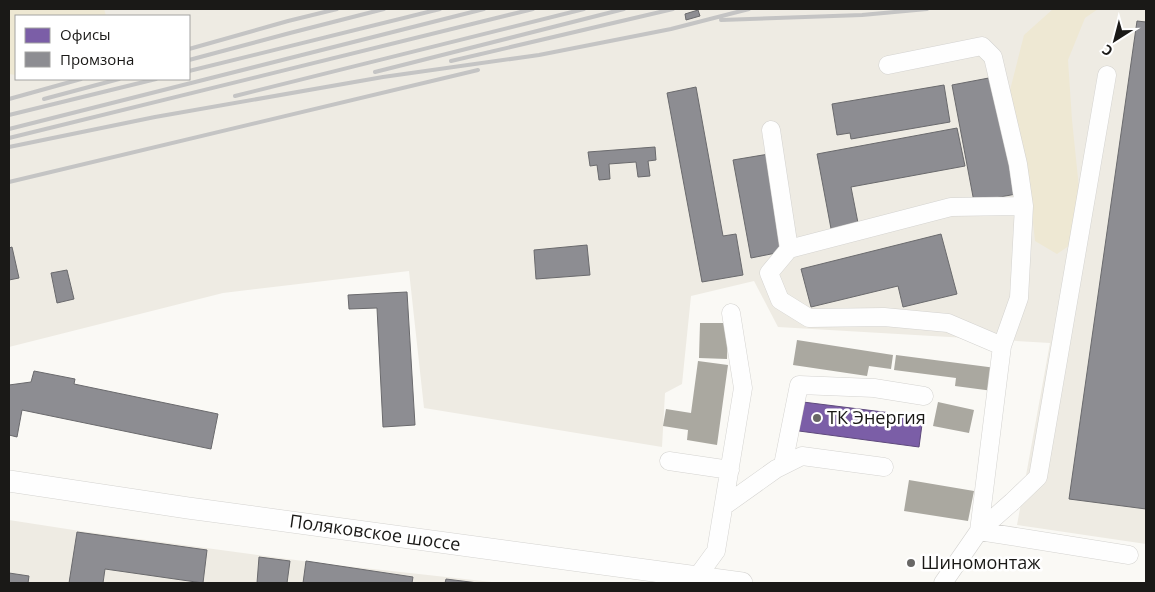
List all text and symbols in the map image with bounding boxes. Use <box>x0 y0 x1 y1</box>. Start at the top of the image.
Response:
legend <box>15 15 190 80</box>
north arrow <box>1090 15 1140 65</box>
text: Офисы <box>60 24 111 44</box>
text: С <box>1098 41 1116 61</box>
text: Промзона <box>60 49 134 69</box>
place label: ТК Энергия <box>827 405 926 429</box>
marker: ТК Энергия <box>811 412 823 424</box>
street label: Поляковское шоссе <box>288 508 462 556</box>
place label: Шиномонтаж <box>921 550 1041 574</box>
marker: Шиномонтаж <box>905 557 917 569</box>

